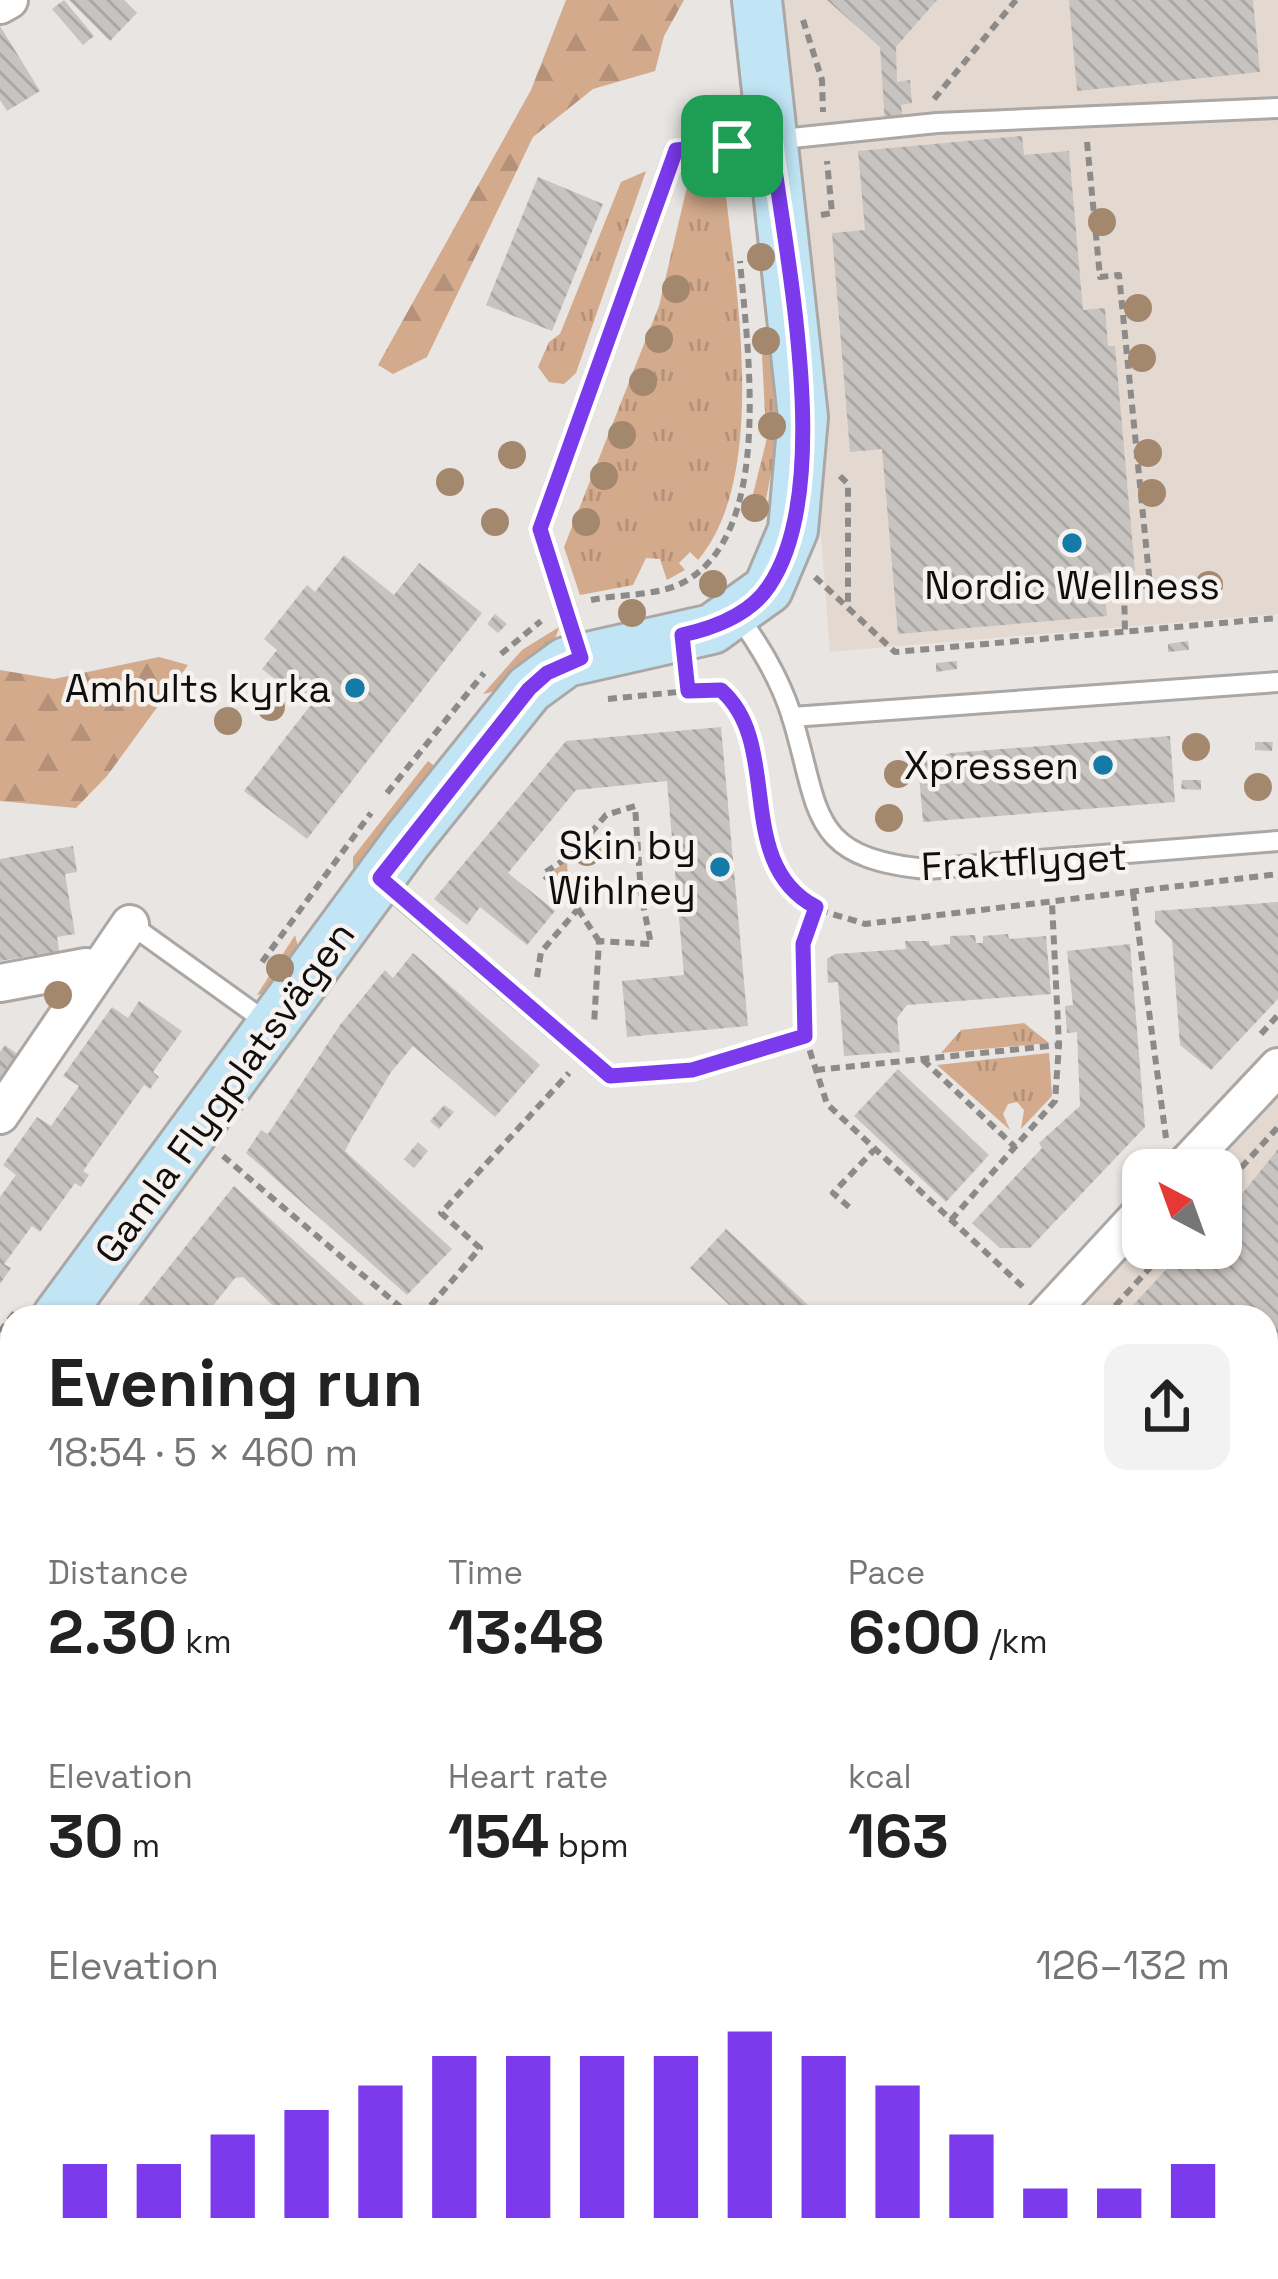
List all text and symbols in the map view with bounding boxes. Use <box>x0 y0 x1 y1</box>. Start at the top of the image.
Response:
pin <box>681 95 783 197</box>
icon: arrive <box>699 113 765 179</box>
marker: Nordic Wellness <box>1059 530 1085 556</box>
place label: Nordic Wellness <box>924 561 1220 610</box>
place label: Amhults kyrka <box>65 664 331 713</box>
marker: Amhults kyrka <box>342 675 368 701</box>
place label: Xpressen <box>904 741 1079 790</box>
marker: Xpressen <box>1090 752 1116 778</box>
place label: Skin by Wihlney <box>548 821 696 915</box>
street label: Fraktflyget <box>920 832 1128 891</box>
marker: Skin by Wihlney <box>707 854 733 880</box>
street label: Gamla Flygplatsvägen <box>84 912 365 1273</box>
north arrow <box>1122 1149 1242 1269</box>
map controls <box>1122 1149 1242 1269</box>
text: Evening run <box>48 1341 423 1425</box>
button: share <box>1104 1344 1230 1470</box>
text: 18:54 · 5 × 460 m <box>48 1428 358 1477</box>
text: Distance <box>48 1552 189 1594</box>
text: Time <box>448 1552 523 1594</box>
text: Pace <box>848 1552 925 1594</box>
text: 2.30 <box>48 1594 177 1671</box>
text: 13:48 <box>448 1594 604 1671</box>
text: 6:00 <box>848 1594 981 1671</box>
text: km <box>177 1621 232 1663</box>
text: /km <box>981 1621 1048 1663</box>
text: Elevation <box>48 1756 193 1798</box>
text: Heart rate <box>448 1756 608 1798</box>
text: kcal <box>848 1756 912 1798</box>
text: 30 <box>48 1798 123 1875</box>
text: 154 <box>448 1798 549 1875</box>
text: 163 <box>848 1798 949 1875</box>
text: m <box>123 1825 160 1867</box>
text: bpm <box>549 1825 629 1867</box>
text: Elevation <box>48 1941 219 1990</box>
text: 126–132 m <box>1036 1941 1230 1990</box>

